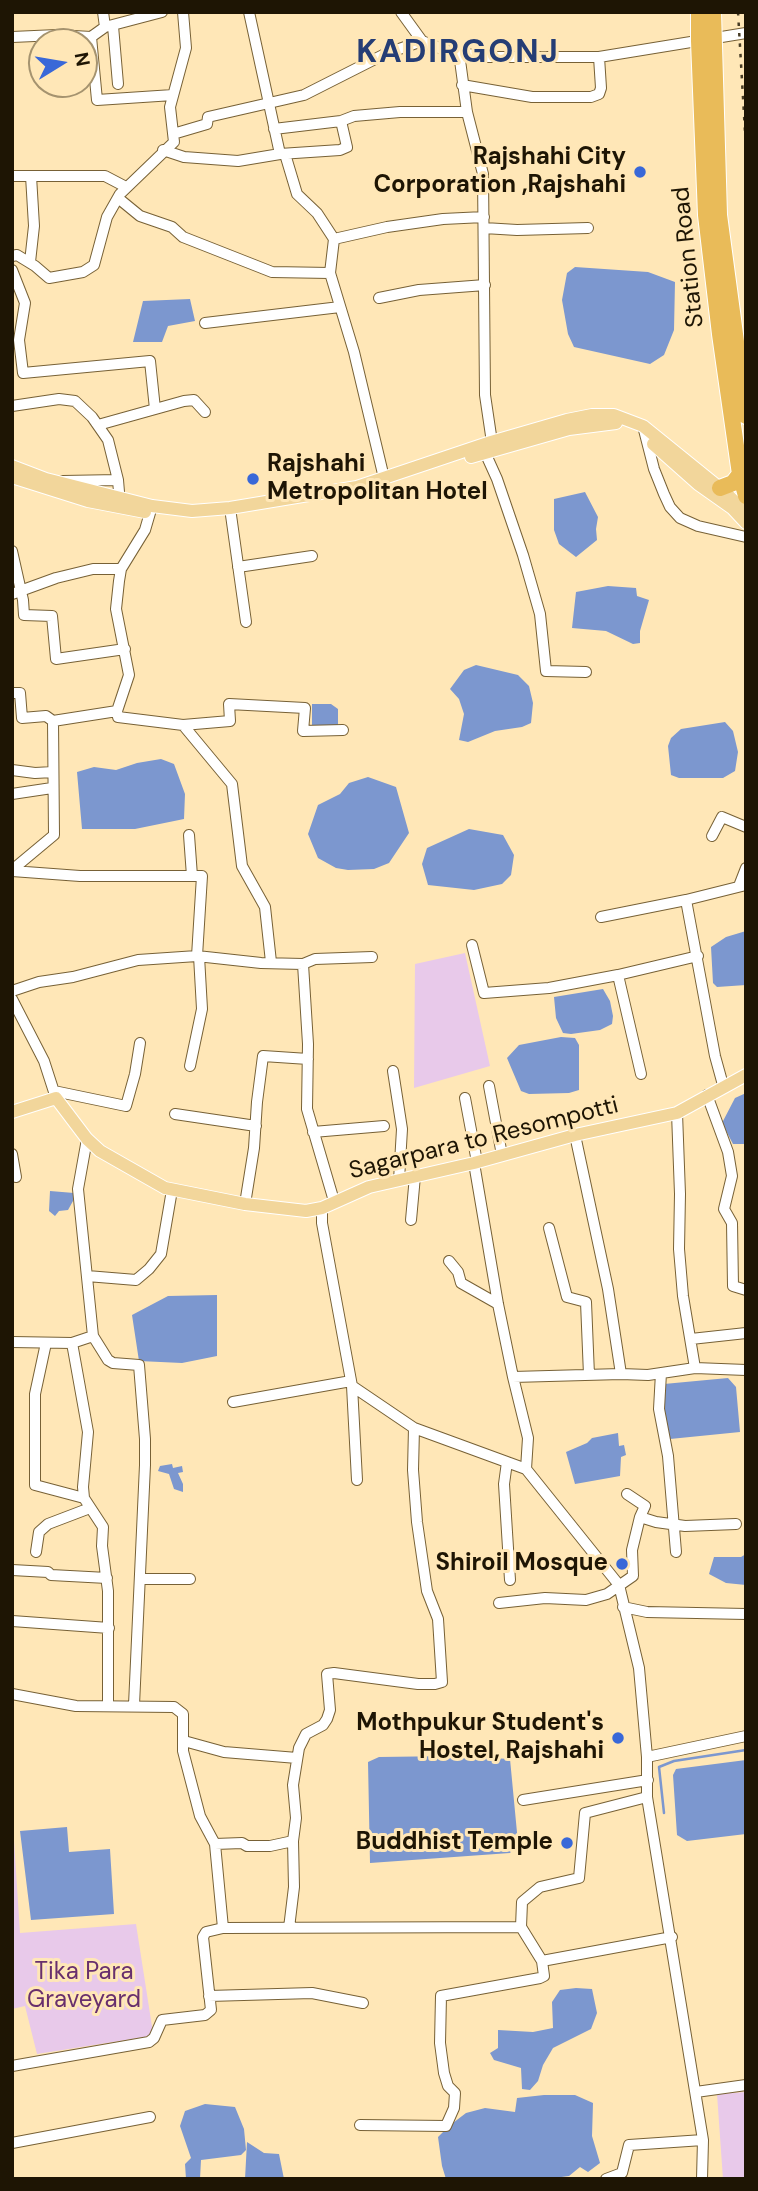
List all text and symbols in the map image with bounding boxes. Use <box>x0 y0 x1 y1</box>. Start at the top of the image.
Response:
north arrow <box>28 28 98 98</box>
district label: KADIRGONJ <box>357 35 559 73</box>
text: N <box>69 50 96 68</box>
place label: Rajshahi City Corporation ,Rajshahi <box>373 144 626 200</box>
marker: Rajshahi City Corporation ,Rajshahi <box>632 164 648 180</box>
street label: Station Road <box>667 185 711 329</box>
place label: Rajshahi Metropolitan Hotel <box>267 451 488 507</box>
marker: Rajshahi Metropolitan Hotel <box>245 471 261 487</box>
street label: Sagarpara to Resompotti <box>346 1092 622 1186</box>
place label: Shiroil Mosque <box>436 1550 608 1578</box>
marker: Shiroil Mosque <box>614 1556 630 1572</box>
place label: Mothpukur Student's Hostel, Rajshahi <box>356 1710 604 1766</box>
marker: Mothpukur Student's Hostel, Rajshahi <box>610 1730 626 1746</box>
place label: Buddhist Temple <box>356 1829 553 1857</box>
marker: Buddhist Temple <box>559 1835 575 1851</box>
park label: Tika Para Graveyard <box>27 1959 141 2015</box>

